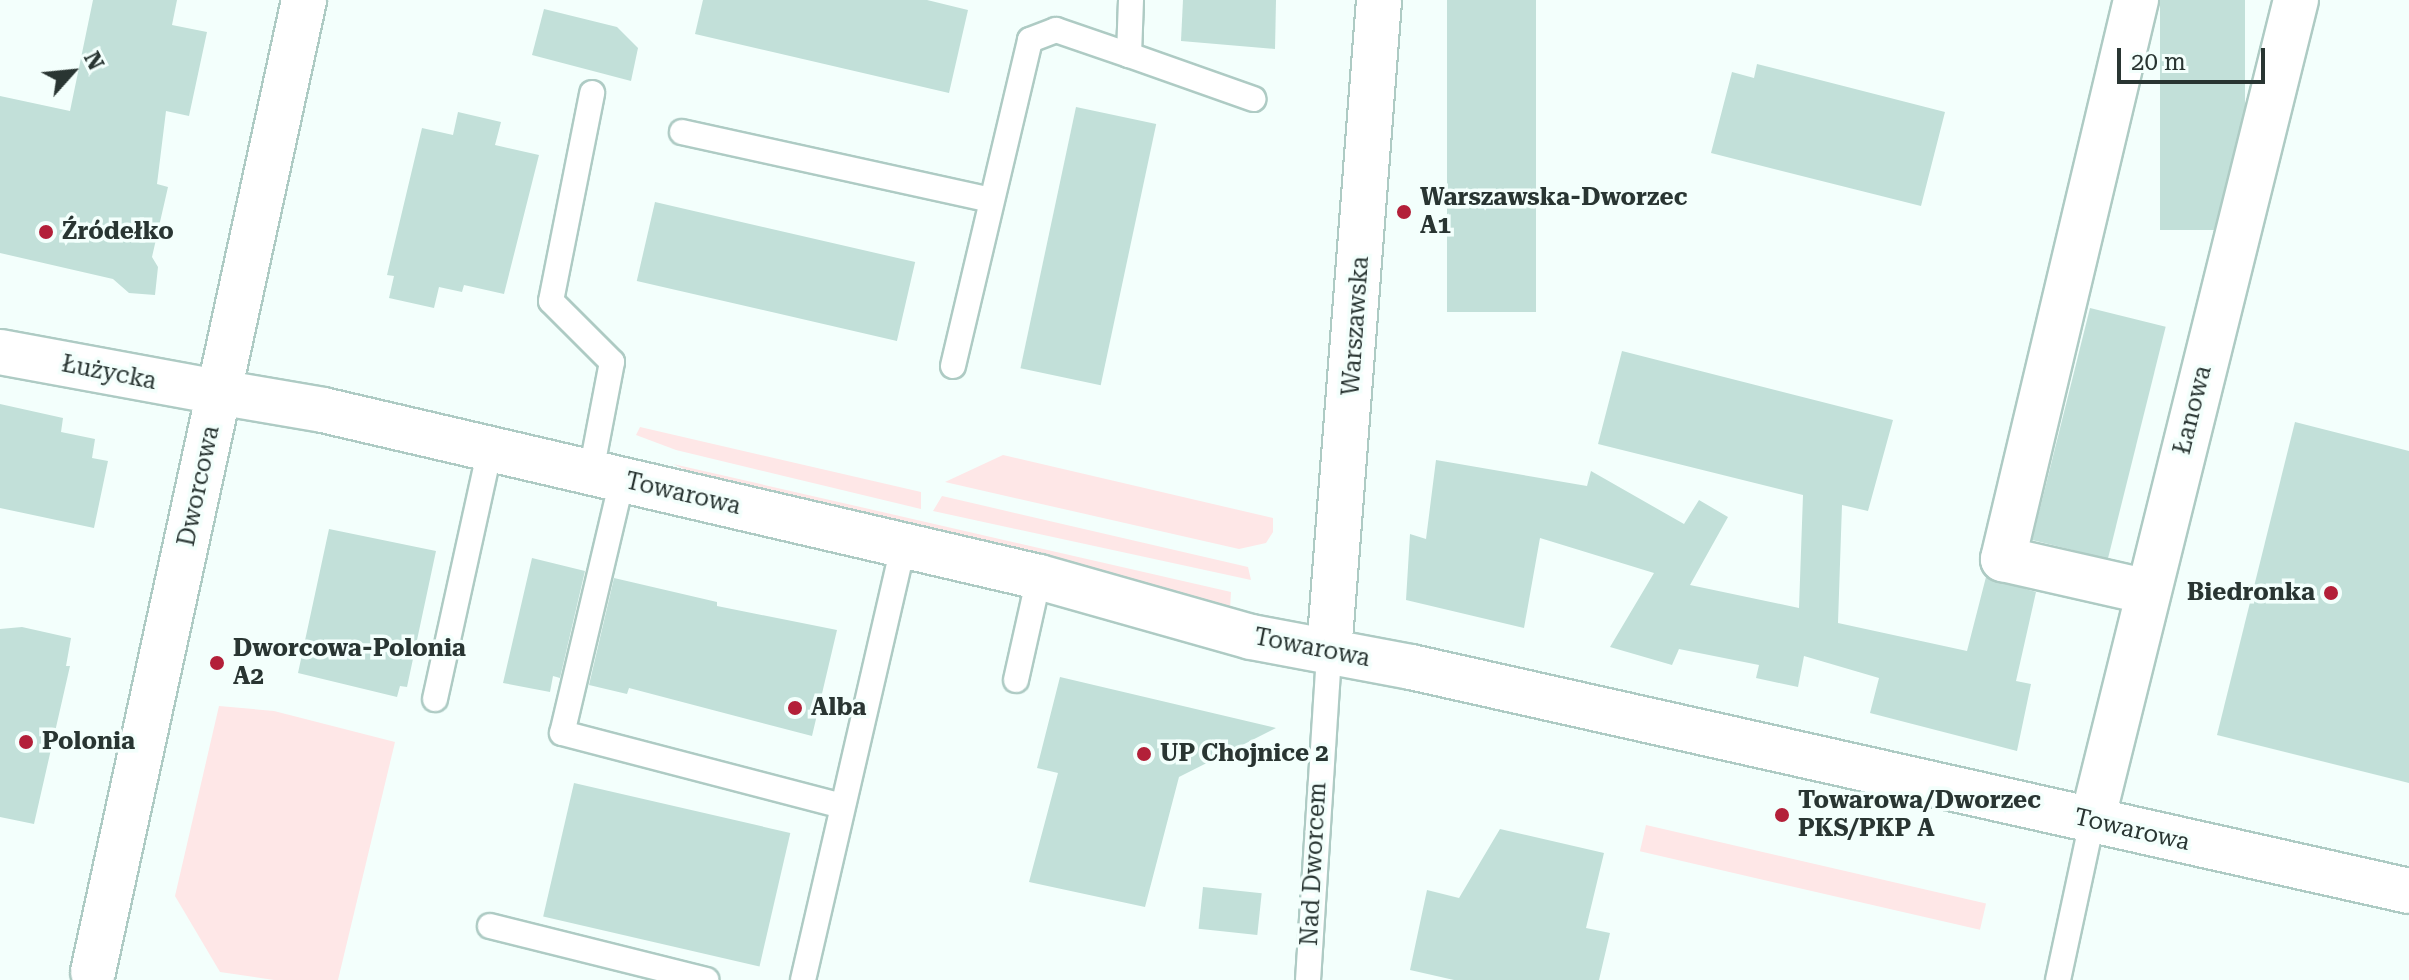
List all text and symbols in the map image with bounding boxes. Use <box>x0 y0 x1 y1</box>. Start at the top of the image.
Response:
north arrow <box>32 32 112 112</box>
scale bar <box>2121 32 2269 82</box>
text: N <box>79 48 109 74</box>
text: 20 m <box>2131 48 2186 76</box>
place label: Warszawska-Dworzec A1 <box>1420 184 1687 240</box>
marker: Warszawska-Dworzec A1 <box>1395 203 1413 221</box>
place label: Źródełko <box>62 218 174 246</box>
marker: Źródełko <box>37 223 55 241</box>
street label: Warszawska <box>1337 255 1375 397</box>
street label: Łużycka <box>59 350 159 396</box>
street label: Łanowa <box>2168 363 2218 457</box>
street label: Dworcowa <box>172 423 226 549</box>
street label: Towarowa <box>622 467 744 521</box>
place label: Biedronka <box>2187 579 2315 607</box>
marker: Biedronka <box>2322 584 2340 602</box>
street label: Towarowa <box>1252 623 1372 673</box>
place label: Dworcowa-Polonia A2 <box>233 635 466 691</box>
marker: Dworcowa-Polonia A2 <box>208 654 226 672</box>
place label: Alba <box>811 694 866 722</box>
marker: Alba <box>786 699 804 717</box>
place label: Polonia <box>42 728 135 756</box>
marker: Polonia <box>17 733 35 751</box>
place label: UP Chojnice 2 <box>1160 740 1329 768</box>
marker: UP Chojnice 2 <box>1135 745 1153 763</box>
street label: Nad Dworcem <box>1295 781 1333 947</box>
place label: Towarowa/Dworzec PKS/PKP A <box>1798 787 2041 843</box>
street label: Towarowa <box>2071 803 2193 857</box>
marker: Towarowa/Dworzec PKS/PKP A <box>1773 806 1791 824</box>

